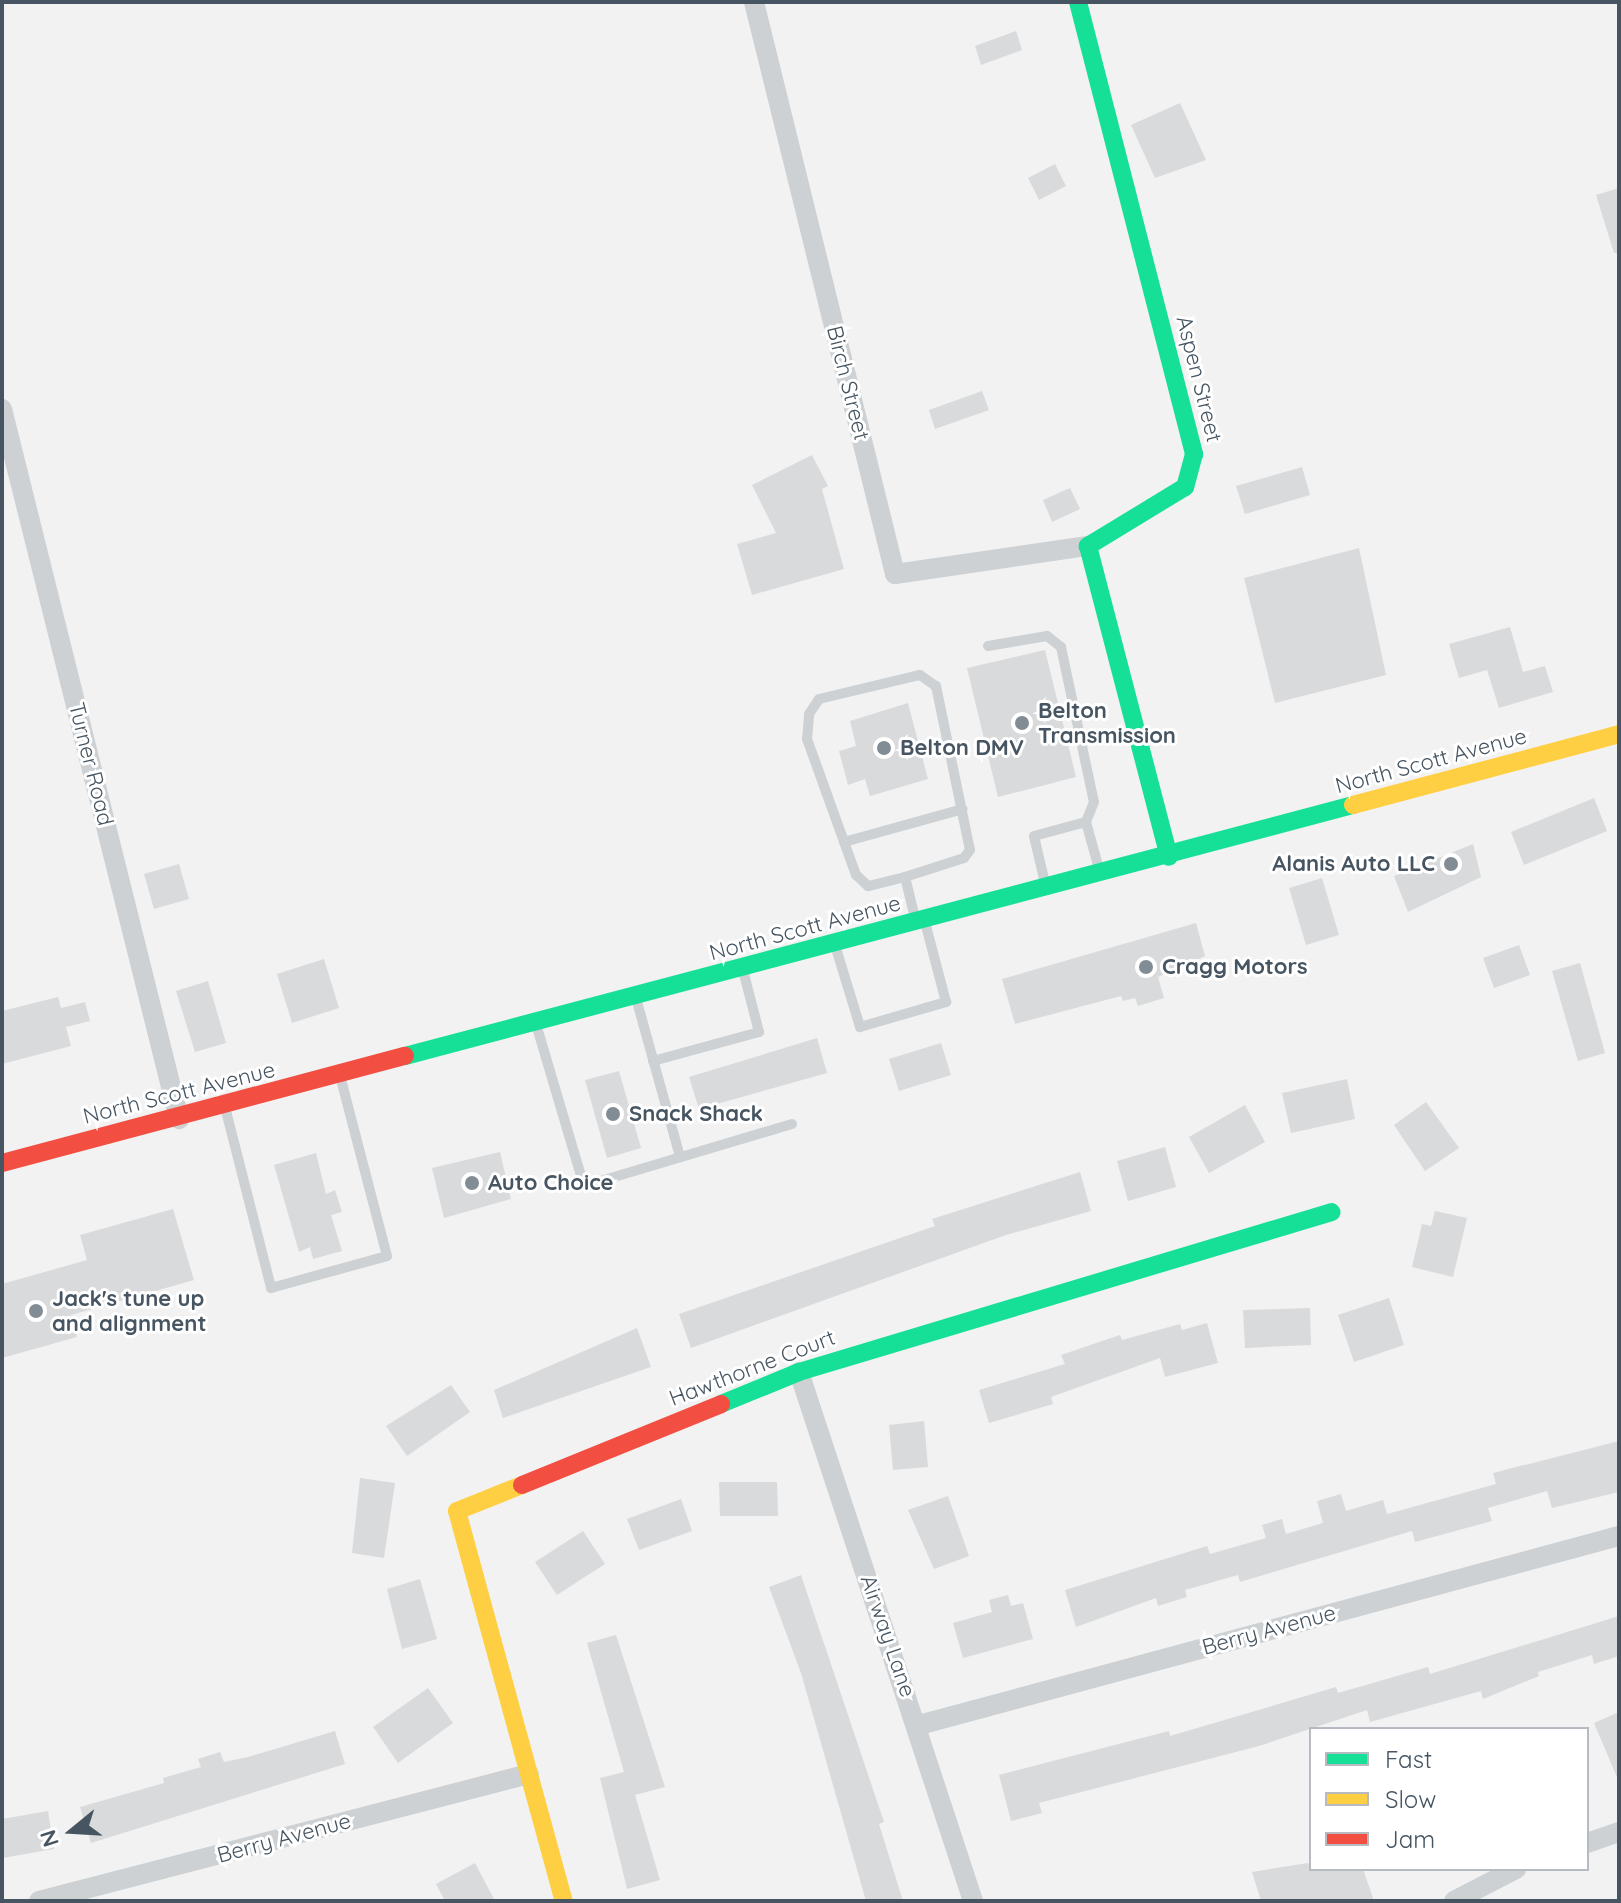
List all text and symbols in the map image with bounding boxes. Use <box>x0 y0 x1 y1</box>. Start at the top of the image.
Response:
street label: Aspen Street <box>1171 313 1227 445</box>
street label: Birch Street <box>821 323 875 443</box>
place label: Belton Transmission <box>1038 697 1176 748</box>
street label: Turner Road <box>63 700 119 828</box>
marker: Belton Transmission <box>1013 714 1031 732</box>
street label: North Scott Avenue <box>1332 723 1530 799</box>
place label: Belton DMV <box>900 735 1024 761</box>
marker: Belton DMV <box>875 739 893 757</box>
place label: Alanis Auto LLC <box>1272 851 1435 877</box>
marker: Alanis Auto LLC <box>1442 855 1460 873</box>
street label: North Scott Avenue <box>706 890 904 966</box>
place label: Cragg Motors <box>1162 954 1308 980</box>
marker: Cragg Motors <box>1137 958 1155 976</box>
street label: North Scott Avenue <box>80 1056 278 1130</box>
place label: Snack Shack <box>629 1101 763 1127</box>
marker: Snack Shack <box>604 1105 622 1123</box>
place label: Auto Choice <box>488 1170 614 1196</box>
marker: Auto Choice <box>463 1174 481 1192</box>
place label: Jack's tune up and alignment <box>52 1285 206 1336</box>
marker: Jack's tune up and alignment <box>27 1302 45 1320</box>
street label: Hawthorne Court <box>665 1324 839 1412</box>
street label: Airway Lane <box>855 1572 921 1700</box>
street label: Berry Avenue <box>1199 1599 1339 1661</box>
legend <box>1309 1727 1589 1871</box>
text: Fast <box>1385 1744 1432 1774</box>
text: Slow <box>1385 1784 1436 1814</box>
north arrow <box>32 1791 112 1871</box>
street label: Berry Avenue <box>214 1807 354 1869</box>
text: Jam <box>1385 1824 1435 1854</box>
text: N <box>33 1826 65 1850</box>

